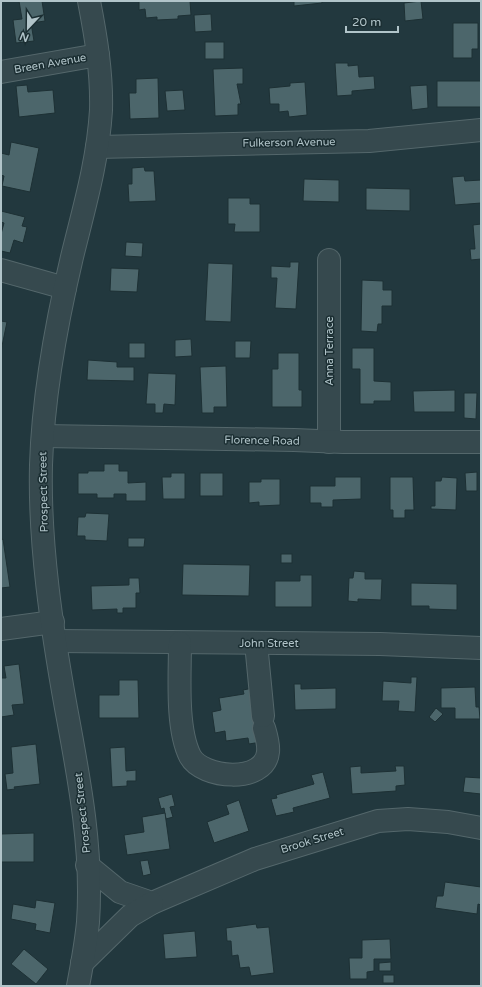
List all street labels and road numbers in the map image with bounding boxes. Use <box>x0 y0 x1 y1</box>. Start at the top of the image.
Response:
street label: Breen Avenue <box>13 51 87 76</box>
street label: Fulkerson Avenue <box>242 135 336 150</box>
street label: Anna Terrace <box>323 316 336 386</box>
street label: Florence Road <box>224 433 300 448</box>
street label: Prospect Street <box>36 451 51 533</box>
street label: John Street <box>239 637 299 650</box>
street label: Prospect Street <box>72 772 93 854</box>
street label: Brook Street <box>279 825 345 856</box>

